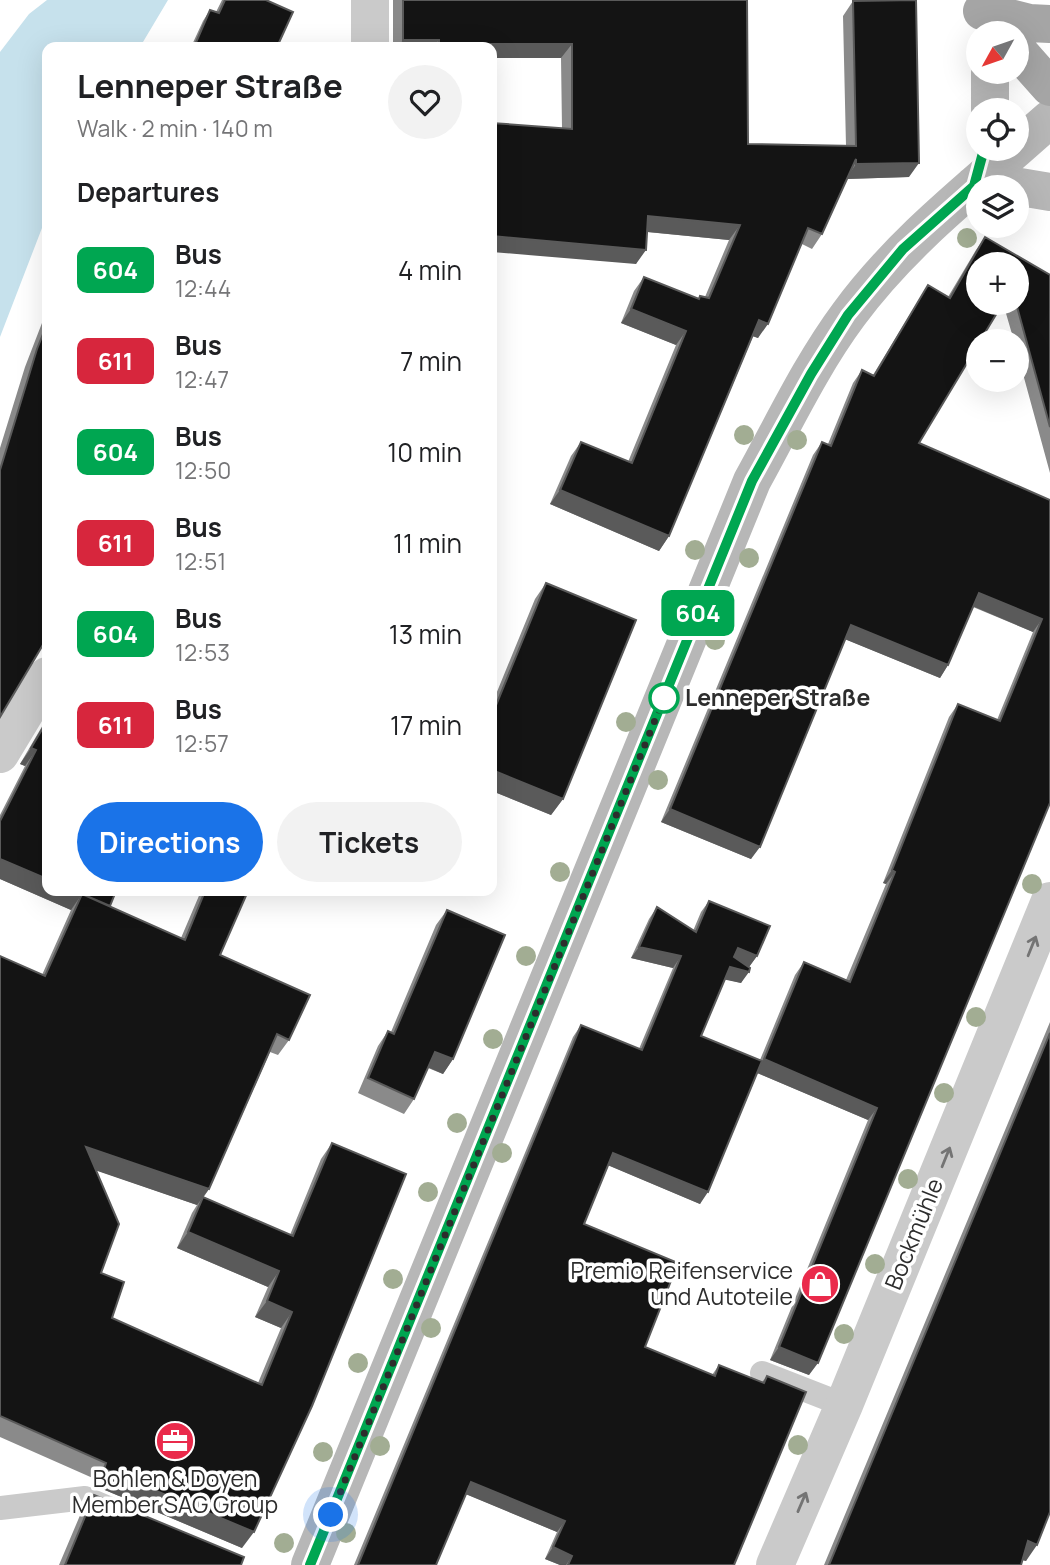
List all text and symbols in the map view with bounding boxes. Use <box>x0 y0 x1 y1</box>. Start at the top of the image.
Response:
north arrow <box>966 21 1029 84</box>
map controls <box>966 21 1029 392</box>
text: Lenneper Straße <box>77 63 343 108</box>
button: heart <box>388 65 462 139</box>
button: locate <box>966 98 1029 161</box>
text: Walk · 2 min · 140 m <box>77 112 273 144</box>
text: Departures <box>77 174 219 210</box>
button: layers <box>966 175 1029 238</box>
text: Bus <box>175 236 222 272</box>
text: 4 min <box>398 252 462 288</box>
button: + <box>966 252 1029 315</box>
text: 604 <box>93 253 138 286</box>
text: 12:44 <box>175 272 231 304</box>
text: Bus <box>175 327 222 363</box>
button: − <box>966 329 1029 392</box>
text: 7 min <box>400 343 462 379</box>
text: 611 <box>98 344 133 377</box>
text: 12:47 <box>175 363 229 395</box>
text: Bus <box>175 418 222 454</box>
text: 10 min <box>387 434 462 470</box>
text: 604 <box>93 435 138 468</box>
text: 12:50 <box>175 454 231 486</box>
text: Bus <box>175 509 222 545</box>
text: 11 min <box>393 525 462 561</box>
text: 611 <box>98 526 133 559</box>
text: 12:51 <box>175 545 226 577</box>
line badge: 604 <box>658 590 738 636</box>
text: 604 <box>675 596 721 629</box>
text: Bus <box>175 600 222 636</box>
text: 13 min <box>389 616 462 652</box>
text: 604 <box>93 617 138 650</box>
text: 12:53 <box>175 636 230 668</box>
place label: Lenneper Straße <box>685 681 870 713</box>
marker: Lenneper Straße <box>649 683 679 713</box>
text: Bus <box>175 691 222 727</box>
text: 17 min <box>390 707 462 743</box>
text: 611 <box>98 708 133 741</box>
text: 12:57 <box>175 727 229 759</box>
button: Directions <box>77 802 263 882</box>
button: Tickets <box>277 802 462 882</box>
one-way arrow <box>1026 936 1039 957</box>
one-way arrow <box>940 1146 953 1168</box>
street label: Bockmühle <box>876 1173 950 1294</box>
place label: Premio Reifenservice und Autoteile <box>570 1254 793 1312</box>
shop icon: Premio Reifenservice und Autoteile <box>799 1263 841 1305</box>
office icon: Bohlen & Doyen Member SAG Group <box>154 1420 196 1462</box>
place label: Bohlen & Doyen Member SAG Group <box>72 1462 278 1520</box>
one-way arrow <box>796 1492 809 1514</box>
your location <box>313 1497 348 1532</box>

